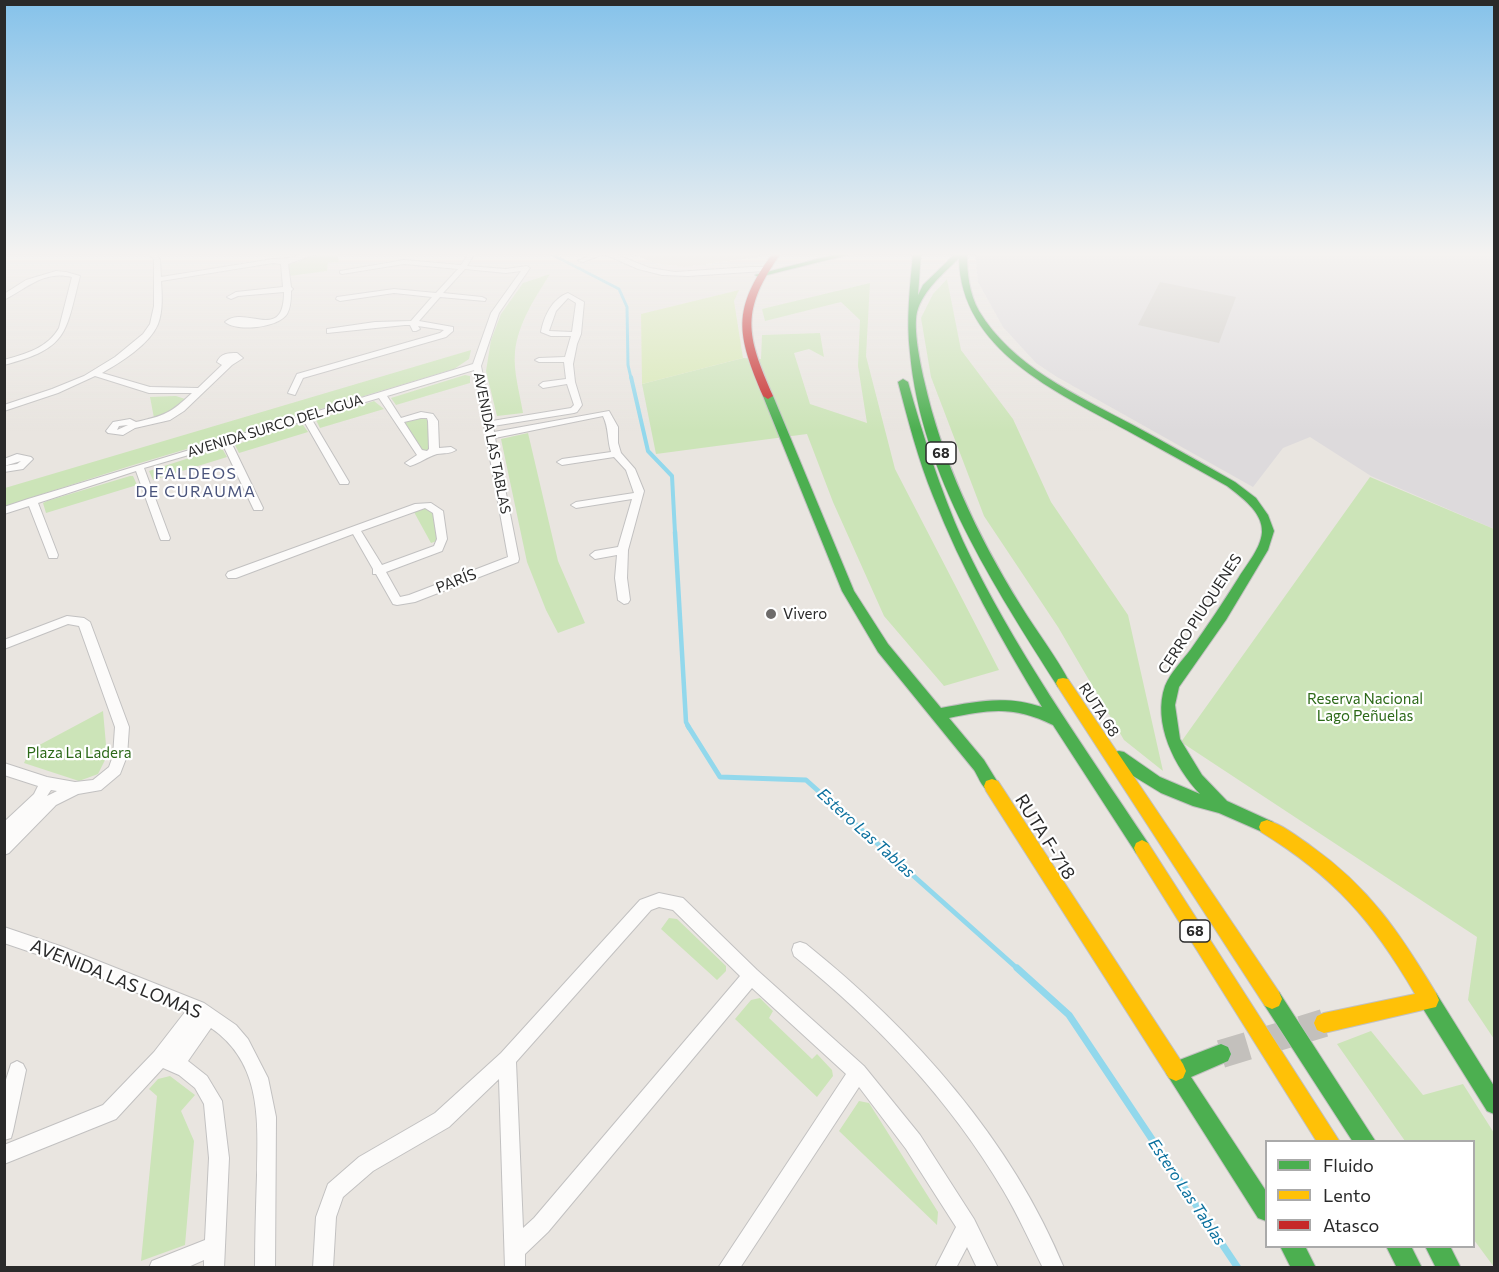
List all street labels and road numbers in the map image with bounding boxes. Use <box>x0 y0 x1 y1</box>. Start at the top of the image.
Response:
street label: AVENIDA LAS TABLAS <box>470 371 514 515</box>
street label: AVENIDA SURCO DEL AGUA <box>185 391 365 461</box>
road number: 68 <box>926 442 956 464</box>
street label: CERRO PIUQUENES <box>1154 550 1246 678</box>
street label: PARÍS <box>433 565 479 597</box>
street label: RUTA 68 <box>1075 680 1123 740</box>
street label: RUTA F-718 <box>1010 790 1080 884</box>
road number: 68 <box>1180 920 1210 942</box>
street label: AVENIDA LAS LOMAS <box>27 935 205 1023</box>

